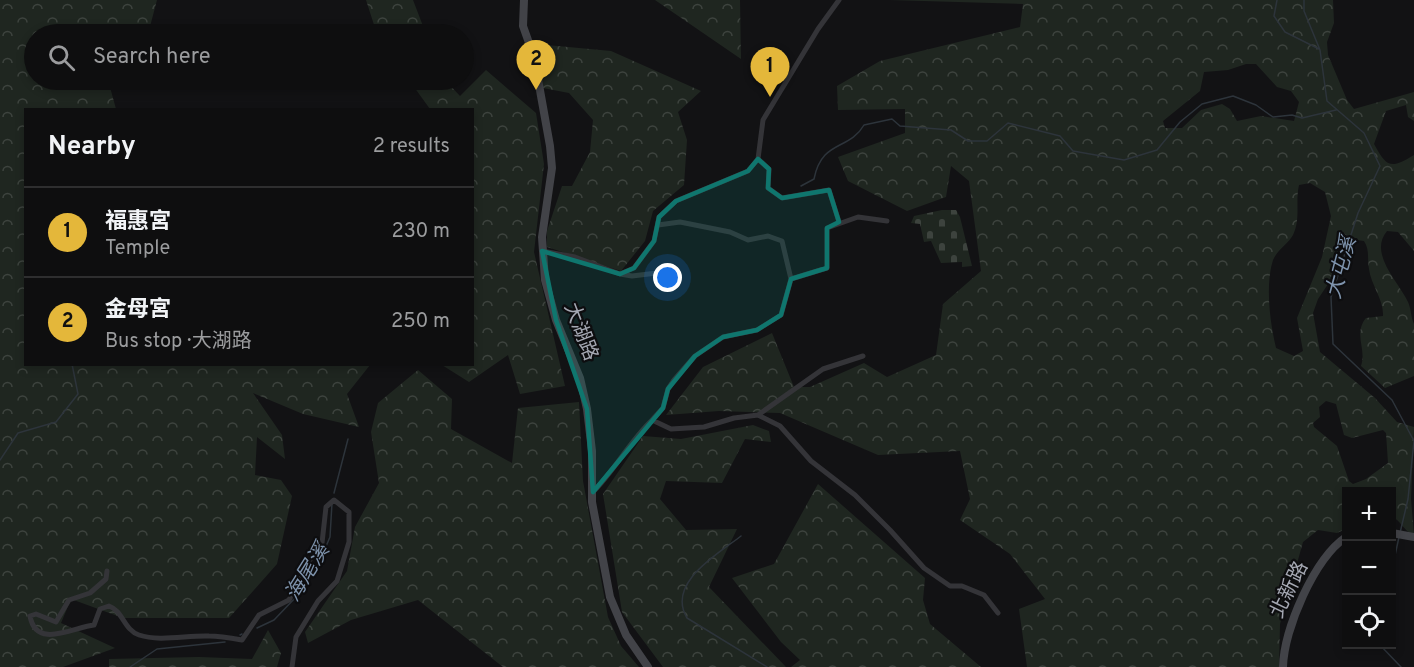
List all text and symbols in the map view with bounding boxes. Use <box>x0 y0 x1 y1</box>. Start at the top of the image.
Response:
search box <box>24 24 474 90</box>
pin: 2 <box>516 40 556 90</box>
icon: search <box>45 41 78 74</box>
text: Search here <box>93 44 211 71</box>
pin: 1 <box>750 48 790 97</box>
text: Nearby <box>48 131 136 164</box>
text: 2 results <box>373 134 450 160</box>
text: 福惠宮 <box>105 209 171 236</box>
text: 1 <box>64 219 72 245</box>
text: 230 m <box>391 219 450 245</box>
water label: 大屯溪 <box>1321 231 1364 302</box>
text: Temple <box>105 236 170 262</box>
your location <box>653 263 682 292</box>
text: 金母宮 <box>105 297 171 324</box>
street label: 大湖路 <box>557 299 603 365</box>
text: 2 <box>61 309 74 335</box>
text: 250 m <box>391 309 450 335</box>
text: Bus stop · 大湖路 <box>105 329 252 355</box>
map controls <box>1342 487 1396 649</box>
button: + <box>1342 487 1396 541</box>
water label: 海尾溪 <box>280 537 338 607</box>
button: − <box>1342 541 1396 595</box>
street label: 北新路 <box>1265 557 1315 623</box>
button: locate <box>1342 595 1396 649</box>

